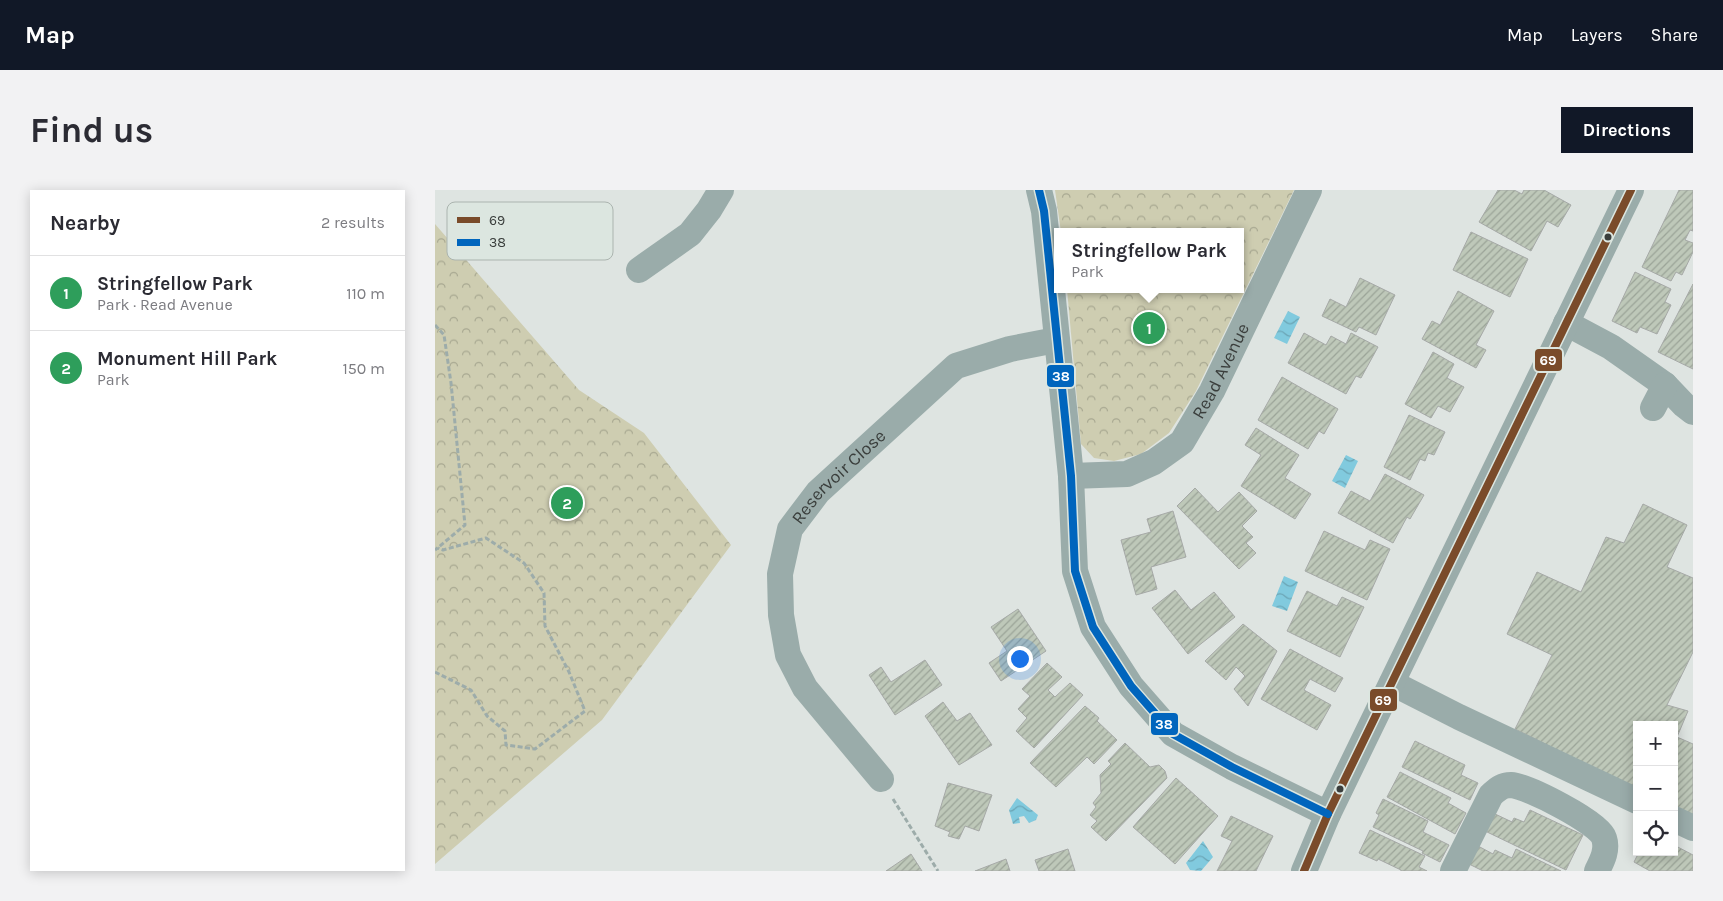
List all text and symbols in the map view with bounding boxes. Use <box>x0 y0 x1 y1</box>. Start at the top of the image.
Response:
text: Map <box>25 21 75 49</box>
text: Map <box>1507 24 1543 46</box>
text: Layers <box>1571 24 1623 46</box>
text: Share <box>1651 24 1698 46</box>
button: Directions <box>1561 107 1693 153</box>
text: Find us <box>30 110 153 151</box>
legend <box>447 202 613 260</box>
text: Nearby <box>50 211 120 235</box>
text: 69 <box>489 212 505 229</box>
text: 2 results <box>321 213 385 232</box>
popup <box>1054 228 1244 293</box>
unlabelled marker <box>1603 232 1613 242</box>
text: 38 <box>489 234 506 251</box>
text: Stringfellow Park <box>1071 240 1227 262</box>
text: Park <box>1071 262 1104 281</box>
text: Stringfellow Park <box>97 273 253 295</box>
text: 1 <box>63 284 69 303</box>
text: 110 m <box>346 284 385 303</box>
text: Park · Read Avenue <box>97 295 233 314</box>
pin: 1 <box>1133 309 1165 347</box>
street label: Read Avenue <box>1187 320 1254 423</box>
text: Monument Hill Park <box>97 348 277 370</box>
line badge: 69 <box>1534 348 1563 372</box>
text: 69 <box>1539 352 1557 369</box>
text: 2 <box>61 359 71 378</box>
text: 150 m <box>342 359 385 378</box>
line badge: 38 <box>1046 364 1075 388</box>
text: 38 <box>1052 368 1070 385</box>
text: Park <box>97 370 129 389</box>
street label: Reservoir Close <box>787 425 890 528</box>
pin: 2 <box>551 484 583 522</box>
your location <box>1007 646 1033 672</box>
line badge: 69 <box>1369 688 1398 712</box>
text: 69 <box>1374 692 1392 709</box>
line badge: 38 <box>1150 712 1179 736</box>
text: 38 <box>1155 716 1173 733</box>
map controls <box>1633 721 1678 856</box>
button: + <box>1633 721 1678 766</box>
button: − <box>1633 766 1678 811</box>
unlabelled marker <box>1335 784 1345 794</box>
button: locate <box>1633 811 1678 856</box>

